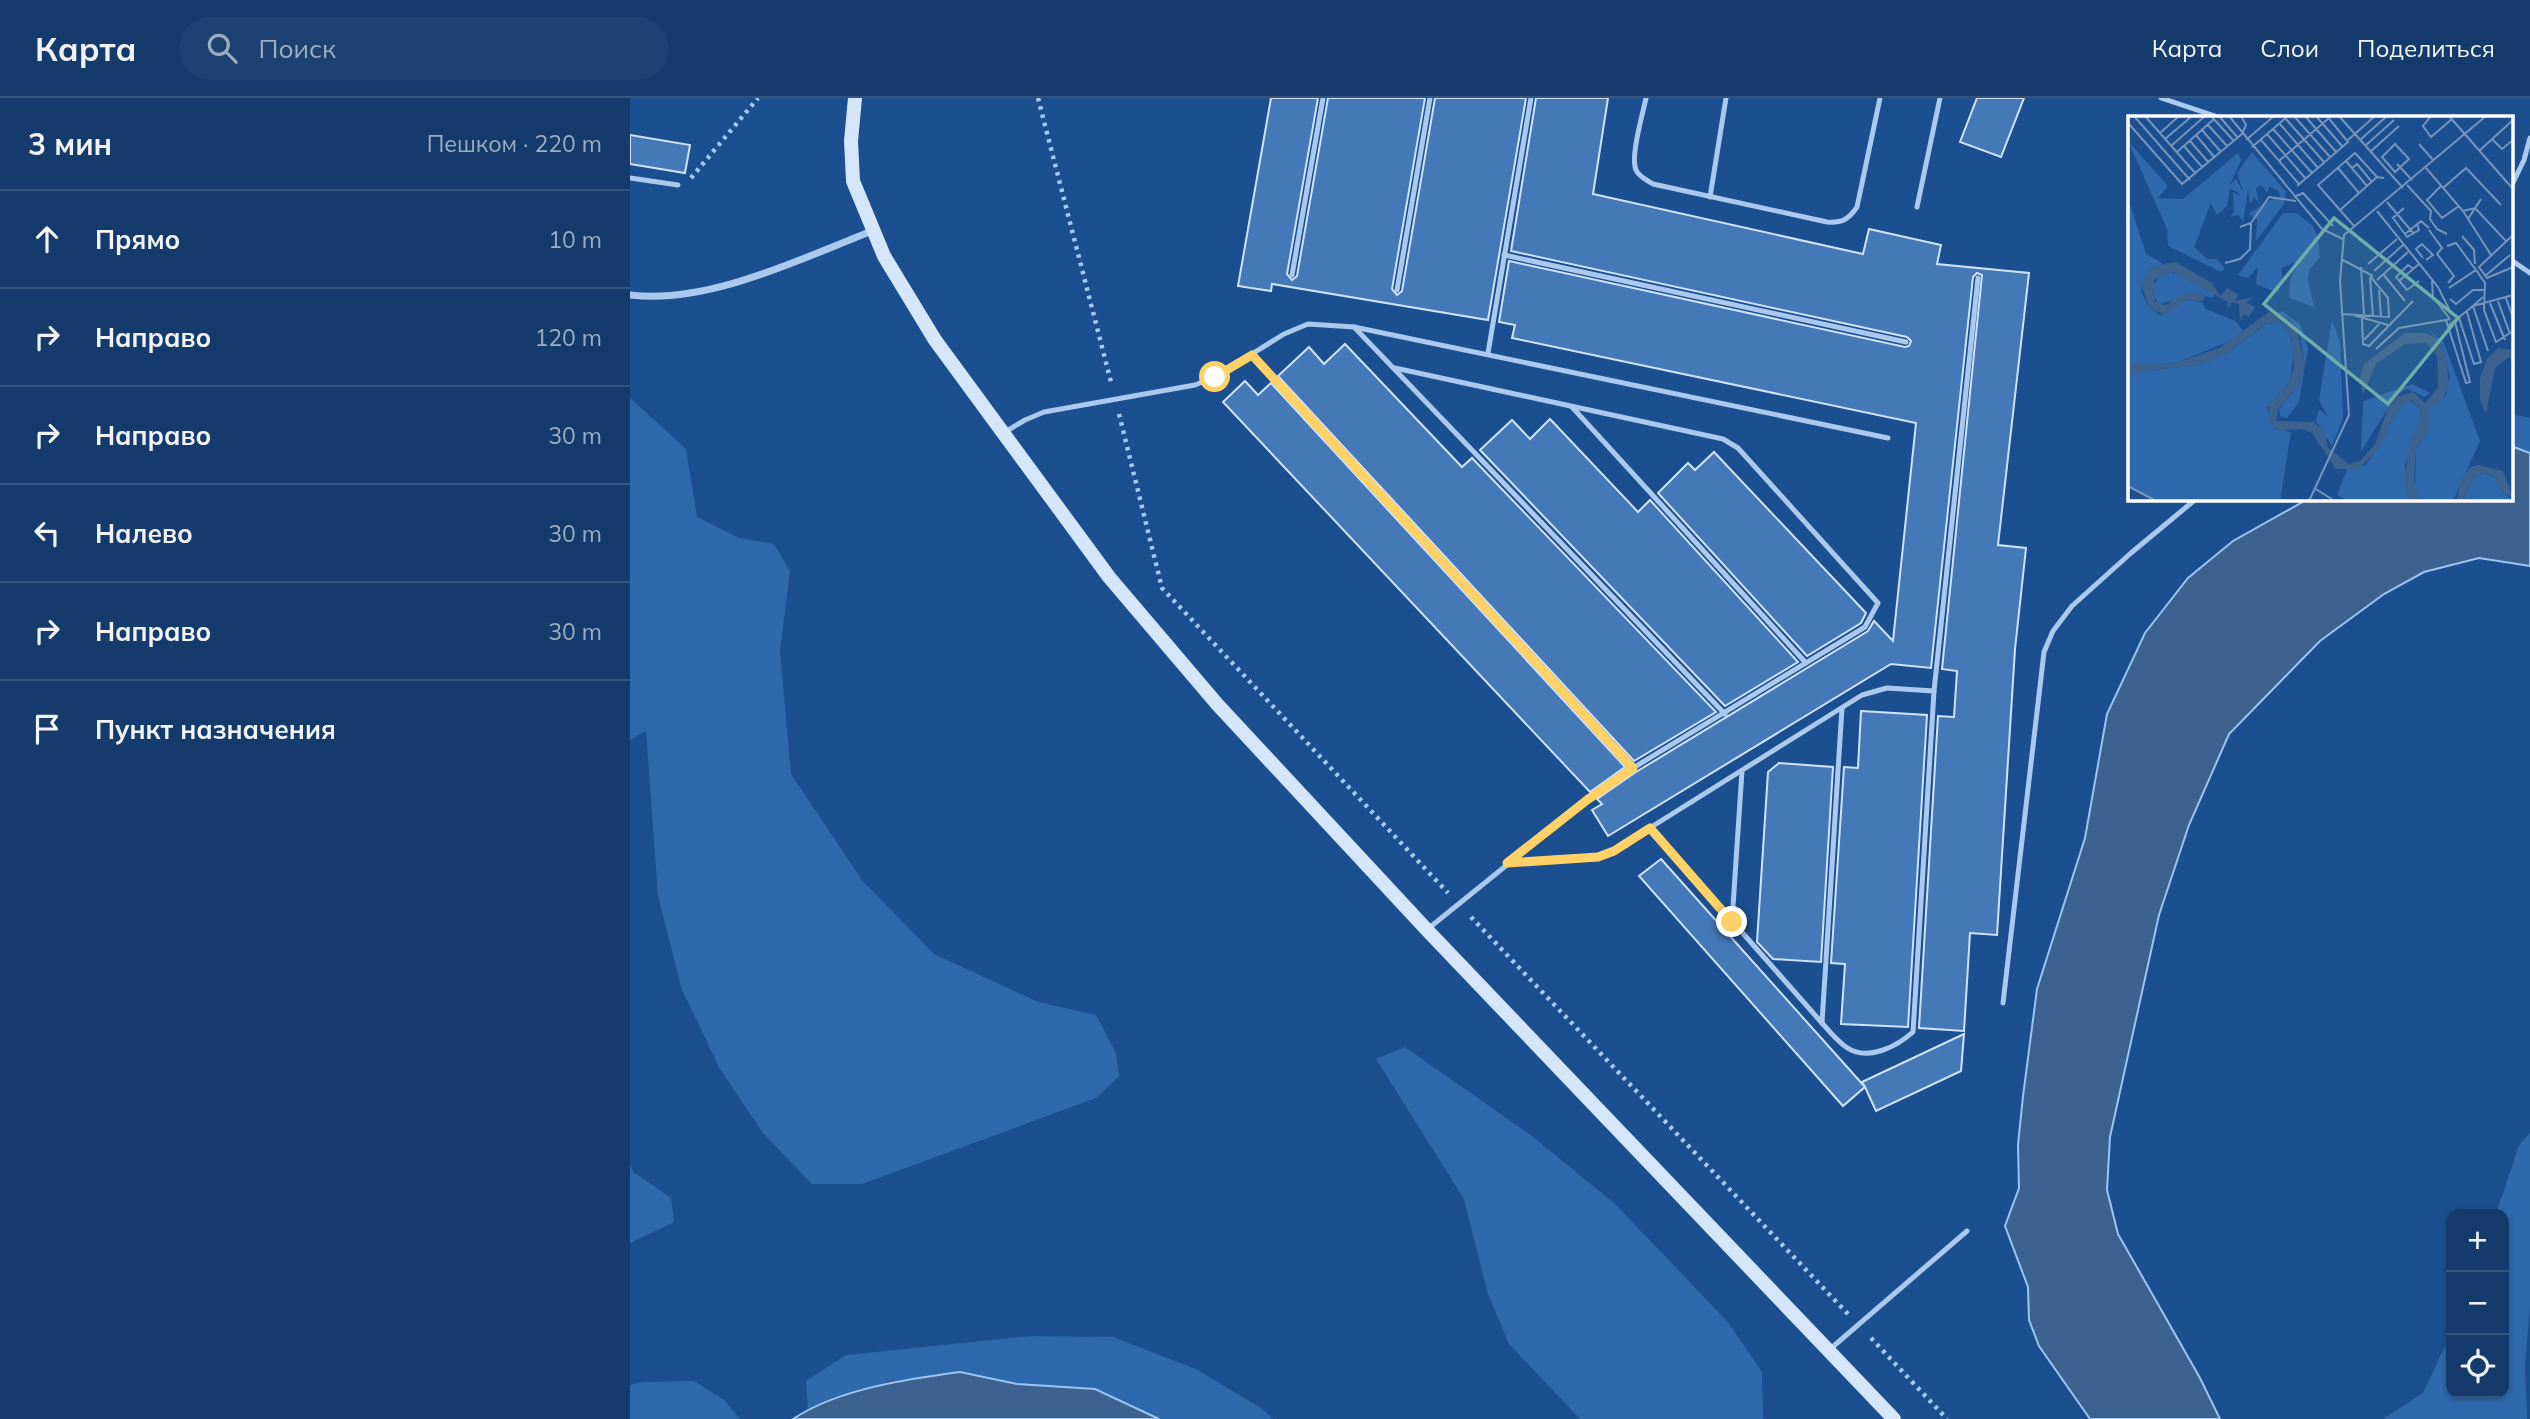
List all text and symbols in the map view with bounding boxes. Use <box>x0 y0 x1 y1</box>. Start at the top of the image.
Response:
search box <box>179 17 669 80</box>
text: Карта <box>35 28 137 69</box>
icon: search <box>203 29 241 67</box>
text: Поиск <box>259 32 336 65</box>
text: Карта <box>2152 33 2222 63</box>
text: Слои <box>2260 33 2319 63</box>
text: Поделиться <box>2357 33 2495 63</box>
inset map <box>2128 116 2512 500</box>
text: 3 мин <box>28 125 112 163</box>
text: Пешком · 220 m <box>427 129 602 158</box>
icon: ahead <box>28 220 66 258</box>
text: Прямо <box>95 223 180 256</box>
text: 10 m <box>548 225 602 254</box>
icon: right <box>28 318 66 356</box>
text: Направо <box>95 321 211 354</box>
text: 120 m <box>534 323 602 352</box>
route start <box>1199 361 1230 392</box>
icon: right <box>28 416 66 454</box>
text: Направо <box>95 419 211 452</box>
text: 30 m <box>548 421 602 450</box>
icon: left <box>28 514 66 552</box>
text: Налево <box>95 517 193 550</box>
text: 30 m <box>548 519 602 548</box>
icon: right <box>28 612 66 650</box>
text: Направо <box>95 615 211 648</box>
text: 30 m <box>548 617 602 646</box>
icon: arrive <box>28 710 66 748</box>
text: Пункт назначения <box>95 713 336 746</box>
route end <box>1716 906 1747 937</box>
map controls <box>2446 1209 2509 1398</box>
button: + <box>2446 1209 2509 1272</box>
button: − <box>2446 1272 2509 1335</box>
button: locate <box>2446 1335 2509 1398</box>

